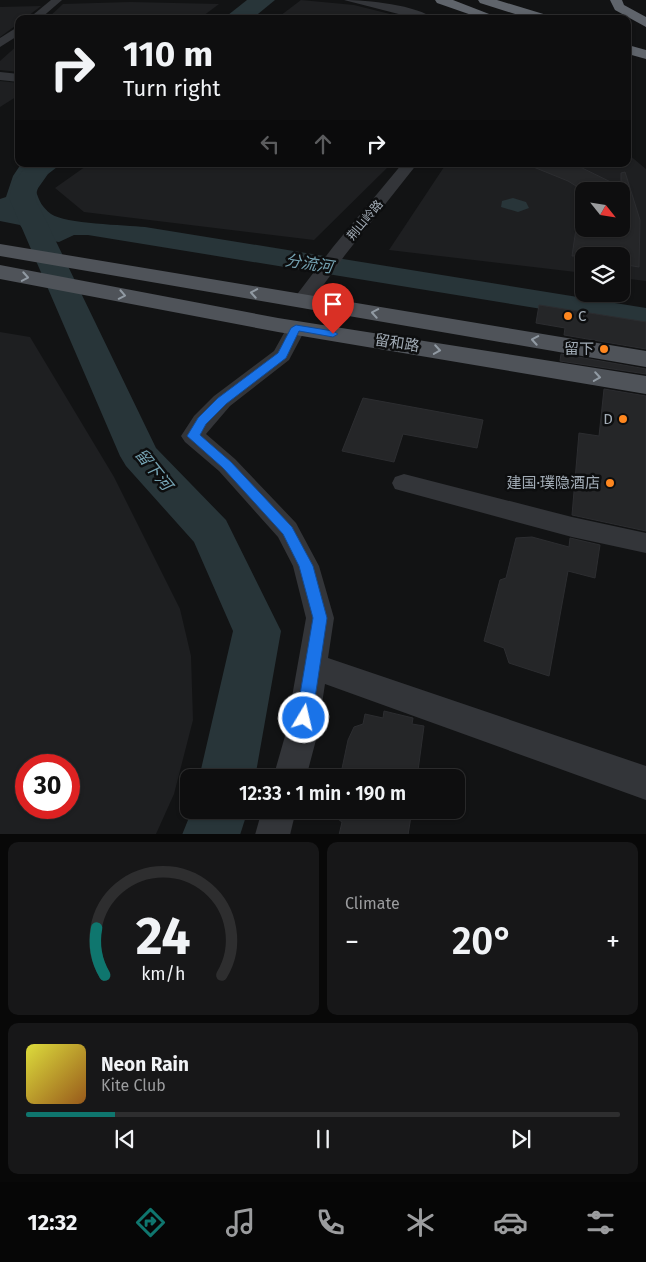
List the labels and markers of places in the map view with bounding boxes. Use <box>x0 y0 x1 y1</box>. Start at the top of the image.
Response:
pin <box>312 283 354 334</box>
place label: C <box>578 307 587 325</box>
marker: C <box>562 310 574 322</box>
place label: 留下 <box>564 340 594 358</box>
marker: 留下 <box>598 343 610 355</box>
place label: D <box>603 410 613 428</box>
marker: D <box>617 413 629 425</box>
place label: 建国·璞隐酒店 <box>506 474 600 492</box>
marker: 建国·璞隐酒店 <box>604 477 616 489</box>

